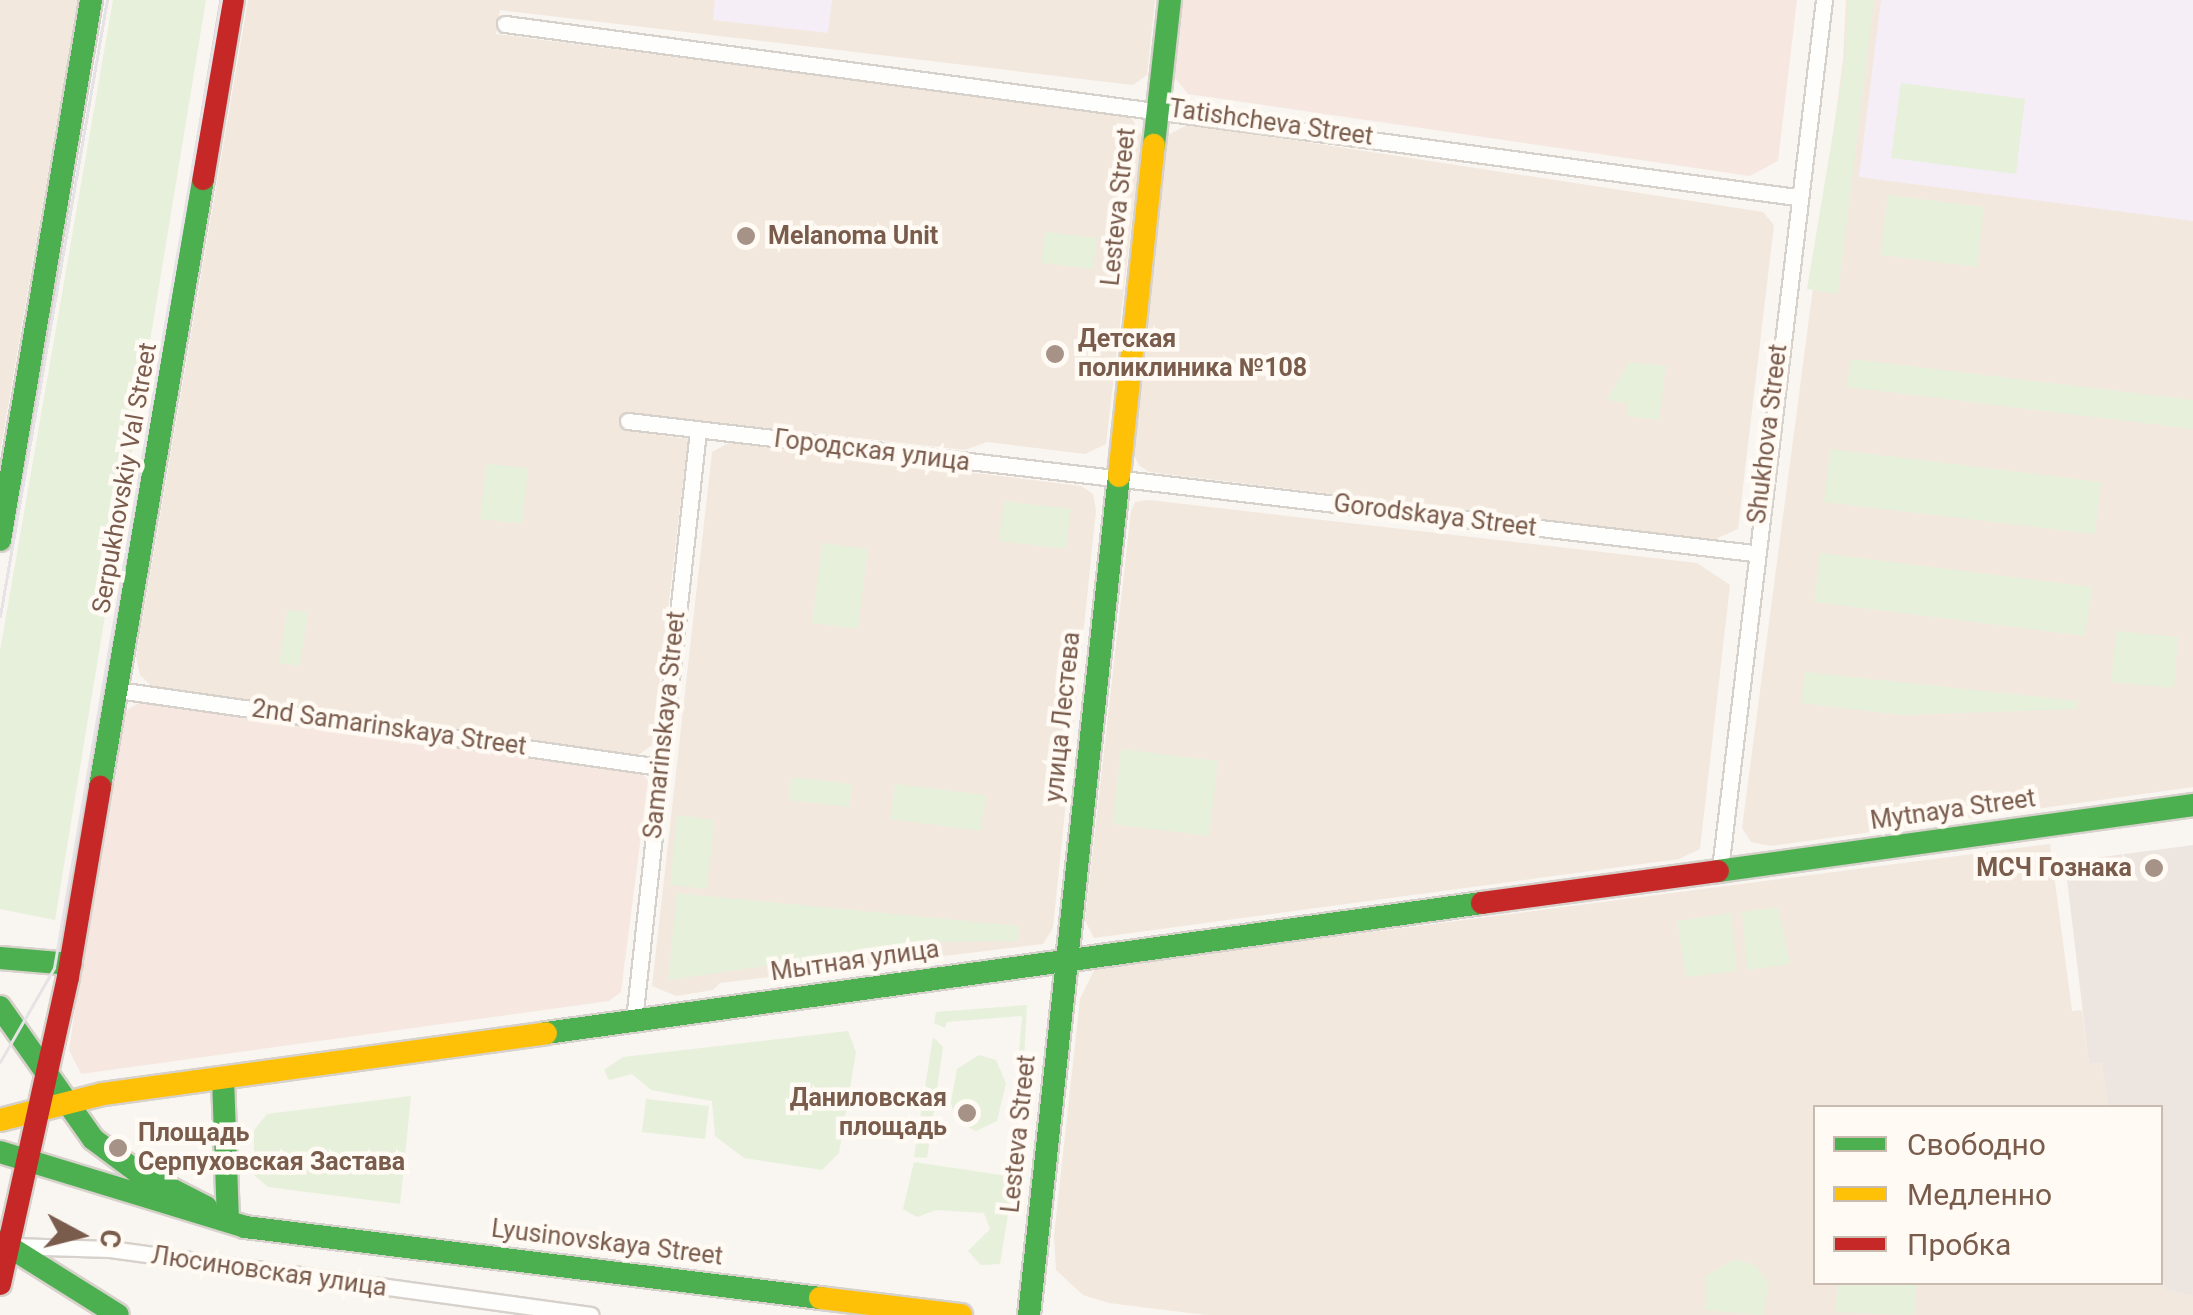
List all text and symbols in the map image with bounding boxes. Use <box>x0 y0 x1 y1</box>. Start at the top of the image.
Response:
street label: Tatishcheva Street <box>1167 94 1375 152</box>
street label: Lesteva Street <box>1096 127 1142 287</box>
place label: Melanoma Unit <box>768 221 938 251</box>
marker: Melanoma Unit <box>733 223 759 249</box>
place label: Детская поликлиника №108 <box>1078 325 1307 384</box>
street label: Serpukhovskiy Val Street <box>86 341 164 615</box>
marker: Детская поликлиника №108 <box>1042 341 1068 367</box>
street label: Shukhova Street <box>1742 343 1794 525</box>
street label: Городская улица <box>772 424 972 478</box>
street label: Gorodskaya Street <box>1332 489 1538 543</box>
street label: Samarinskaya Street <box>638 610 692 840</box>
street label: улица Лестева <box>1039 630 1087 804</box>
street label: 2nd Samarinskaya Street <box>250 694 528 762</box>
street label: Mytnaya Street <box>1868 784 2038 836</box>
place label: МСЧ Гознака <box>1976 853 2132 883</box>
marker: МСЧ Гознака <box>2141 855 2167 881</box>
street label: Мытная улица <box>769 934 941 988</box>
street label: Lesteva Street <box>996 1054 1042 1214</box>
place label: Даниловская площадь <box>790 1084 947 1143</box>
marker: Даниловская площадь <box>956 1102 978 1124</box>
legend <box>1813 1105 2163 1285</box>
place label: Площадь Серпуховская Застава <box>138 1119 405 1178</box>
text: Свободно <box>1907 1127 2046 1162</box>
marker: Площадь Серпуховская Застава <box>107 1137 129 1159</box>
text: Медленно <box>1907 1177 2052 1212</box>
north arrow <box>30 1185 130 1285</box>
street label: Lyusinovskaya Street <box>490 1214 724 1272</box>
text: Пробка <box>1907 1227 2011 1262</box>
text: С <box>93 1228 128 1250</box>
street label: Люсиновская улица <box>149 1241 389 1303</box>

